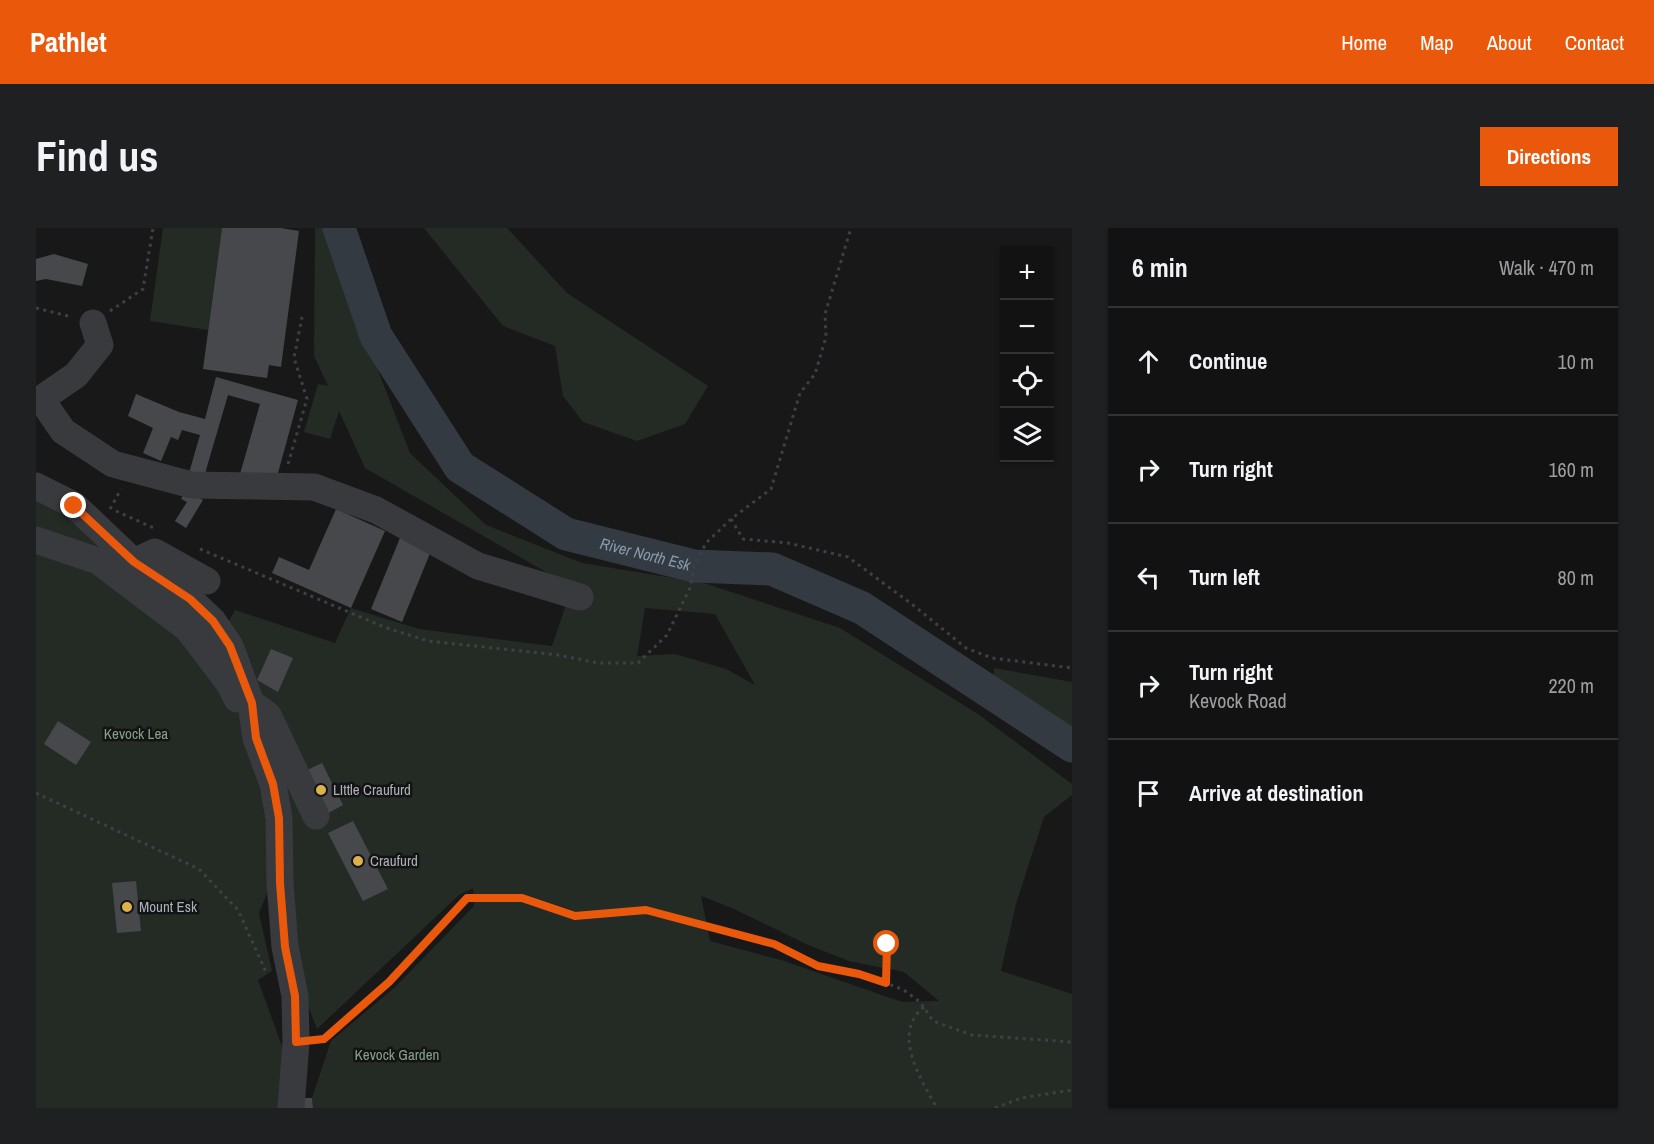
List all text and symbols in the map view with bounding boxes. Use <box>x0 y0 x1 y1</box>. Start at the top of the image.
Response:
text: Pathlet <box>30 23 107 61</box>
text: Home <box>1341 28 1387 57</box>
text: Map <box>1420 28 1454 57</box>
text: About <box>1487 28 1532 57</box>
text: Contact <box>1565 28 1624 57</box>
button: Directions <box>1480 127 1618 186</box>
text: Find us <box>36 128 158 184</box>
map controls <box>1000 246 1054 462</box>
button: + <box>1000 246 1054 300</box>
text: 6 min <box>1132 250 1188 285</box>
text: Walk · 470 m <box>1499 254 1594 281</box>
button: − <box>1000 300 1054 354</box>
icon: ahead <box>1132 345 1165 378</box>
text: Continue <box>1189 346 1267 376</box>
text: 10 m <box>1558 348 1594 375</box>
button: locate <box>1000 354 1054 408</box>
button: layers <box>1000 408 1054 462</box>
icon: right <box>1132 453 1165 486</box>
text: Turn right <box>1189 454 1273 484</box>
text: 160 m <box>1548 456 1594 483</box>
route end <box>60 492 86 518</box>
water label: River North Esk <box>598 532 693 576</box>
icon: left <box>1132 561 1165 594</box>
text: Turn left <box>1189 562 1260 592</box>
text: 80 m <box>1558 564 1594 591</box>
text: Turn right <box>1189 657 1273 687</box>
icon: right <box>1132 669 1165 702</box>
text: 220 m <box>1548 672 1594 699</box>
text: Kevock Road <box>1189 687 1287 714</box>
park label: Kevock Lea <box>104 723 168 744</box>
icon: arrive <box>1132 777 1165 810</box>
text: Arrive at destination <box>1189 778 1363 808</box>
place label: LIttle Craufurd <box>333 779 411 800</box>
marker: LIttle Craufurd <box>314 783 328 797</box>
place label: Craufurd <box>370 850 418 871</box>
marker: Craufurd <box>351 854 365 868</box>
place label: Mount Esk <box>139 896 198 917</box>
marker: Mount Esk <box>120 900 134 914</box>
route start <box>873 930 899 956</box>
park label: Kevock Garden <box>355 1044 439 1065</box>

